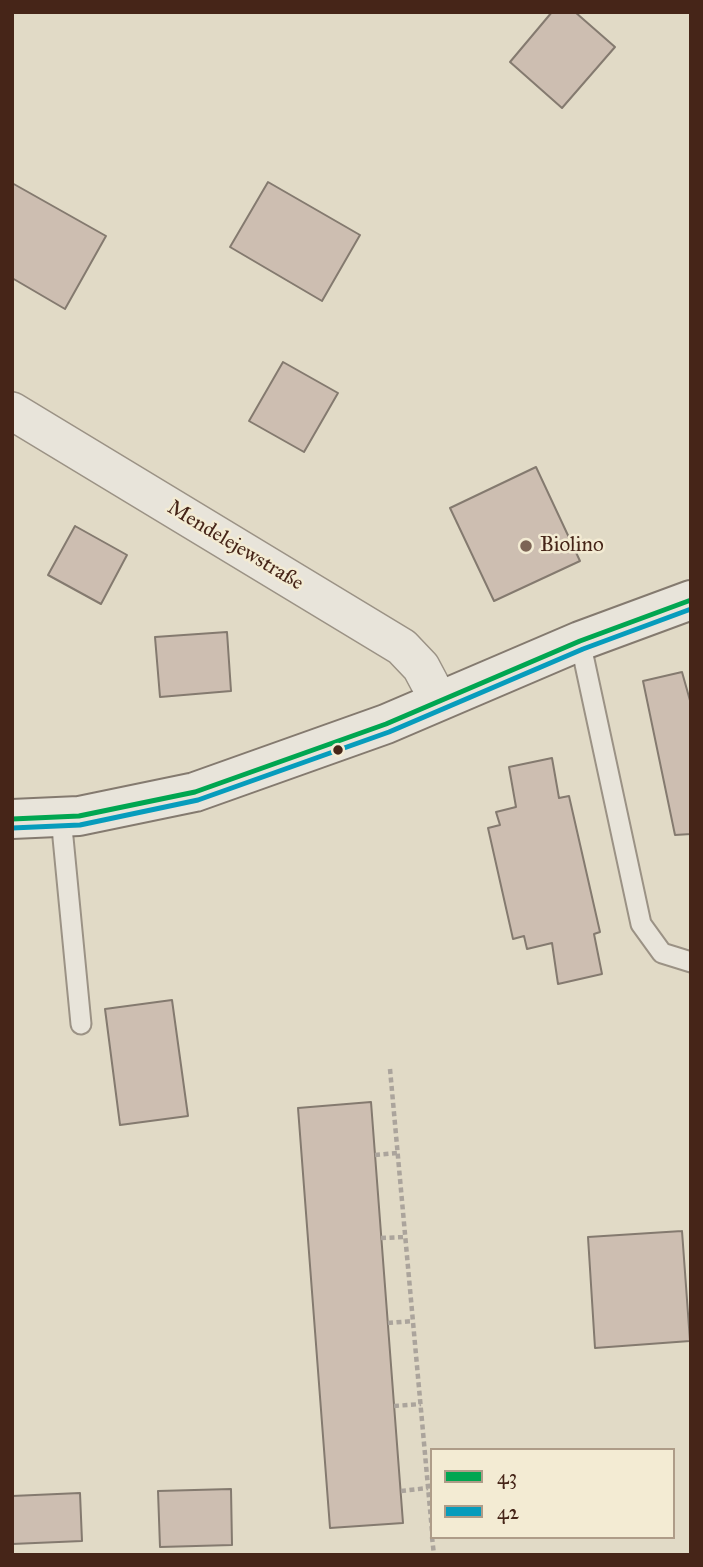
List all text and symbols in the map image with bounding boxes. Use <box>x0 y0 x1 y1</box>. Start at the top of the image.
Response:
street label: Mendelejewstraße <box>162 495 308 597</box>
place label: Biolino <box>540 533 604 559</box>
marker: Biolino <box>518 538 534 554</box>
unlabelled marker <box>331 743 345 757</box>
legend <box>430 1448 675 1539</box>
text: 43 <box>497 1464 517 1490</box>
text: 42 <box>497 1499 519 1525</box>

